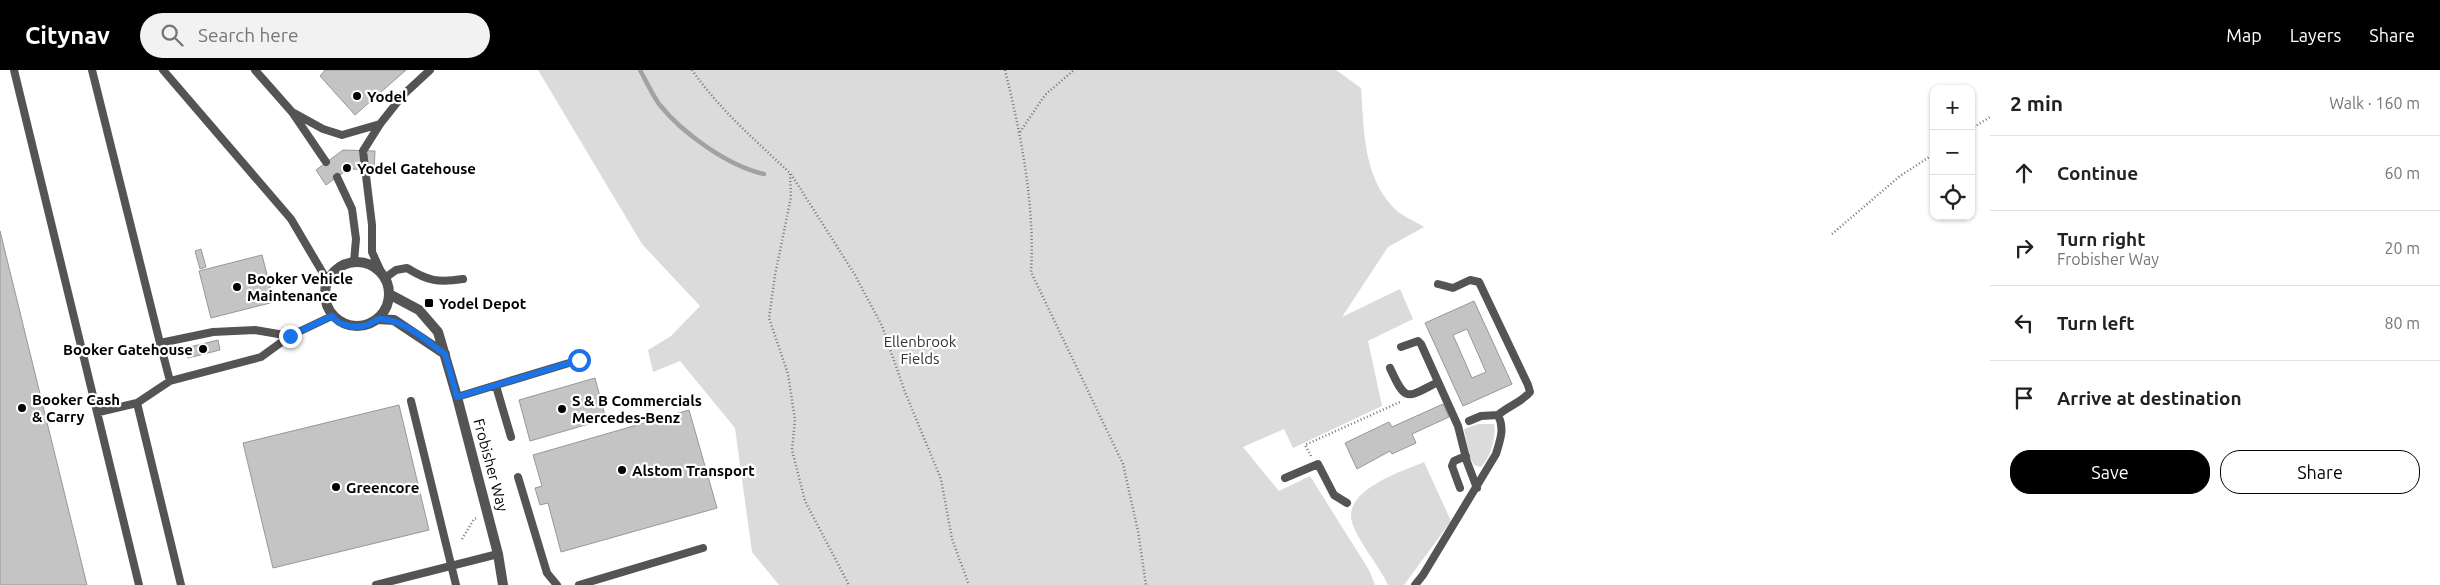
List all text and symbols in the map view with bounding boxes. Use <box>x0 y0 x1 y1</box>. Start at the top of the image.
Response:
search box <box>140 13 490 58</box>
icon: search <box>158 21 186 49</box>
text: Citynav <box>25 22 110 49</box>
text: Search here <box>198 24 298 46</box>
text: Map <box>2226 25 2262 45</box>
text: Layers <box>2290 25 2341 45</box>
text: Share <box>2369 25 2415 45</box>
map controls <box>1930 85 1975 220</box>
button: + <box>1930 85 1975 130</box>
place label: Yodel <box>367 88 407 105</box>
marker: Yodel <box>351 90 363 102</box>
text: 2 min <box>2010 91 2063 115</box>
text: Walk · 160 m <box>2329 94 2420 112</box>
button: − <box>1930 130 1975 175</box>
icon: ahead <box>2010 159 2038 187</box>
place label: Yodel Gatehouse <box>357 160 476 177</box>
marker: Yodel Gatehouse <box>341 162 353 174</box>
text: Continue <box>2057 162 2138 184</box>
text: 60 m <box>2384 164 2420 182</box>
button: locate <box>1930 175 1975 220</box>
text: Turn right <box>2057 228 2145 250</box>
icon: right <box>2010 234 2038 262</box>
text: 20 m <box>2384 239 2420 257</box>
text: Frobisher Way <box>2057 250 2159 268</box>
place label: Booker Vehicle Maintenance <box>247 270 353 304</box>
marker: Booker Vehicle Maintenance <box>231 281 243 293</box>
place label: Yodel Depot <box>439 295 527 312</box>
marker: Yodel Depot <box>423 297 435 309</box>
icon: left <box>2010 309 2038 337</box>
text: Turn left <box>2057 312 2135 334</box>
text: 80 m <box>2384 314 2420 332</box>
route end <box>279 325 302 348</box>
park label: Ellenbrook Fields <box>884 333 957 367</box>
place label: Booker Gatehouse <box>63 341 193 358</box>
marker: Booker Gatehouse <box>197 343 209 355</box>
route start <box>568 349 591 372</box>
icon: arrive <box>2010 384 2038 412</box>
text: Arrive at destination <box>2057 387 2242 409</box>
place label: Booker Cash & Carry <box>32 391 120 425</box>
place label: S & B Commercials Mercedes-Benz <box>572 392 702 426</box>
marker: Booker Cash & Carry <box>16 402 28 414</box>
marker: S & B Commercials Mercedes-Benz <box>556 403 568 415</box>
street label: Frobisher Way <box>470 417 512 513</box>
button: Save <box>2010 450 2210 494</box>
button: Share <box>2220 450 2420 494</box>
place label: Alstom Transport <box>632 462 755 479</box>
marker: Alstom Transport <box>616 464 628 476</box>
place label: Greencore <box>346 479 419 496</box>
marker: Greencore <box>330 481 342 493</box>

